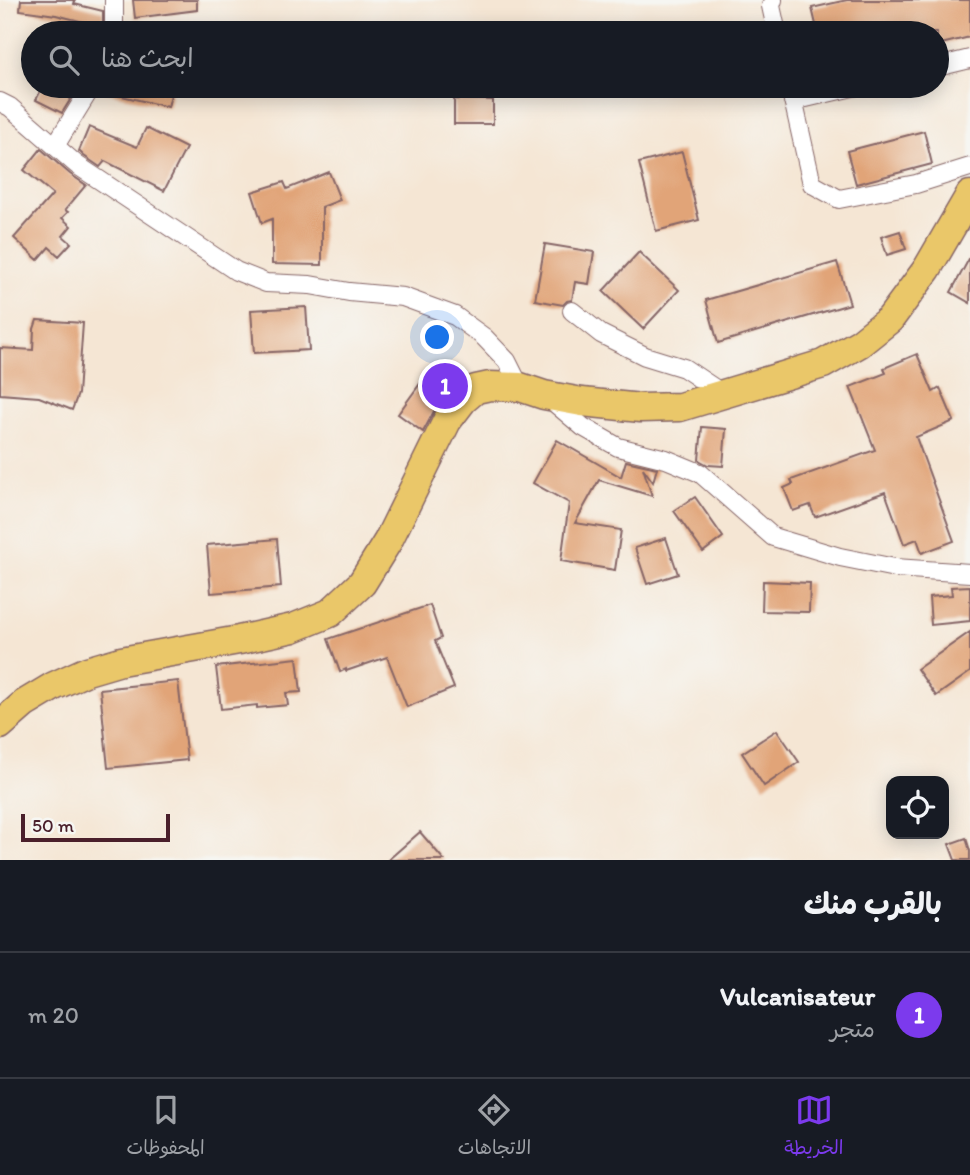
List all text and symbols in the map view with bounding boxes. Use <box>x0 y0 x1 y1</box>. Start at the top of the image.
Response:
search box <box>21 21 949 98</box>
icon: search <box>45 41 83 79</box>
text: ابحث هنا <box>101 42 194 74</box>
your location <box>420 320 454 354</box>
pin: 1 <box>422 360 468 412</box>
map controls <box>886 776 949 839</box>
button: locate <box>886 776 949 839</box>
scale bar <box>21 811 170 843</box>
text: 50 m <box>32 814 74 837</box>
text: بالقرب منك <box>804 885 942 922</box>
text: Vulcanisateur <box>720 980 875 1012</box>
text: 20 m <box>28 1001 79 1029</box>
text: 1 <box>914 1001 924 1029</box>
text: متجر <box>830 1015 875 1043</box>
tab: المحفوظات <box>127 1091 205 1164</box>
tab: الاتجاهات <box>458 1091 531 1164</box>
tab: الخريطة <box>784 1091 843 1164</box>

